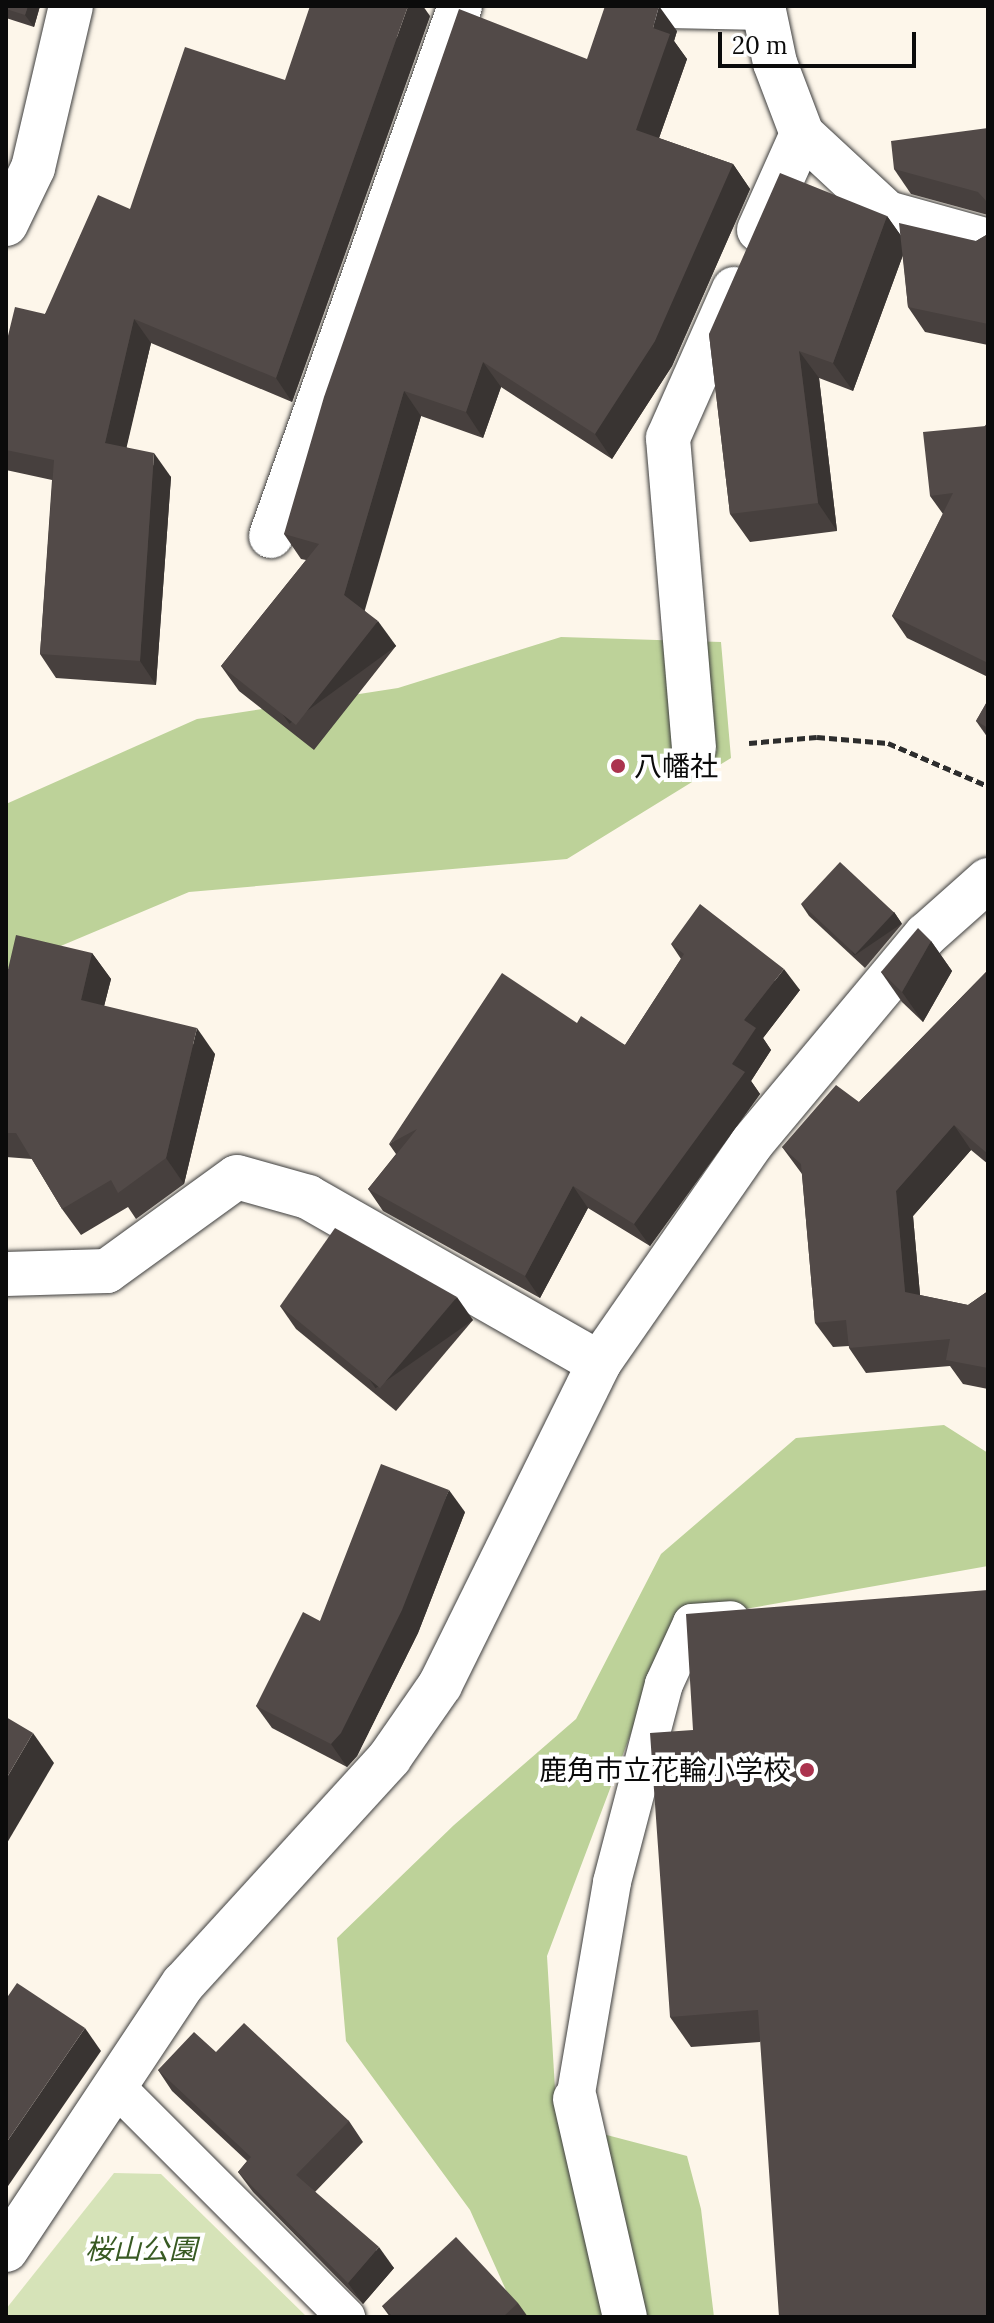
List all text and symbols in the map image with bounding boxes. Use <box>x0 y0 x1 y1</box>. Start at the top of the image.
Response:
scale bar <box>722 16 920 66</box>
text: 20 m <box>732 30 788 61</box>
place label: 八幡社 <box>634 749 718 783</box>
marker: 八幡社 <box>609 757 627 775</box>
place label: 鹿角市立花輪小学校 <box>539 1753 791 1787</box>
marker: 鹿角市立花輪小学校 <box>798 1761 816 1779</box>
park label: 桜山公園 <box>85 2232 197 2266</box>

